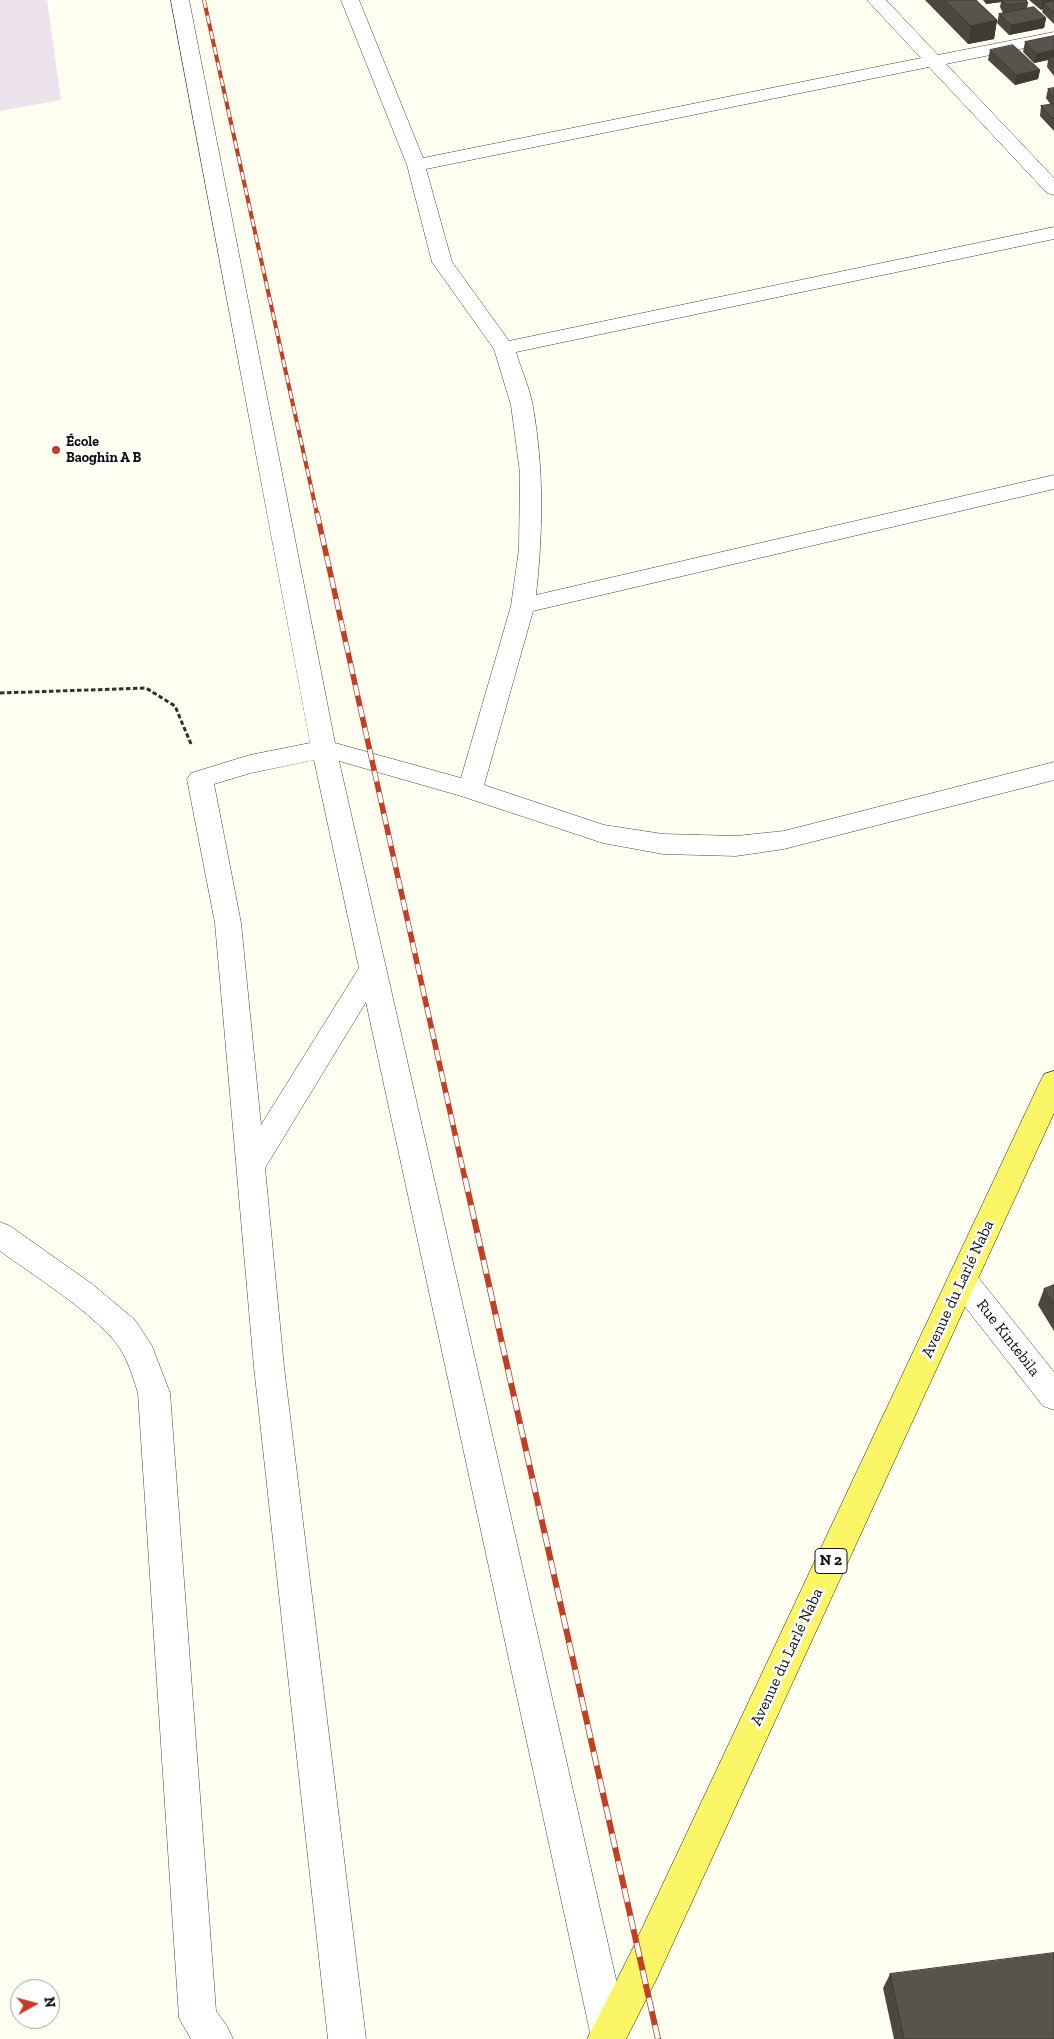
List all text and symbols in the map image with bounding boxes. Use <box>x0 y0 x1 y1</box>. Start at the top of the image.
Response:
place label: École Baoghin A B <box>66 434 141 467</box>
marker: École Baoghin A B <box>50 444 62 456</box>
street label: Avenue du Larlé Naba <box>918 1217 998 1361</box>
street label: Rue Kintebila <box>972 1296 1044 1380</box>
road number: N 2 <box>815 1548 847 1574</box>
street label: Avenue du Larlé Naba <box>747 1585 827 1729</box>
north arrow <box>10 1979 60 2029</box>
text: N <box>40 1996 58 2009</box>

